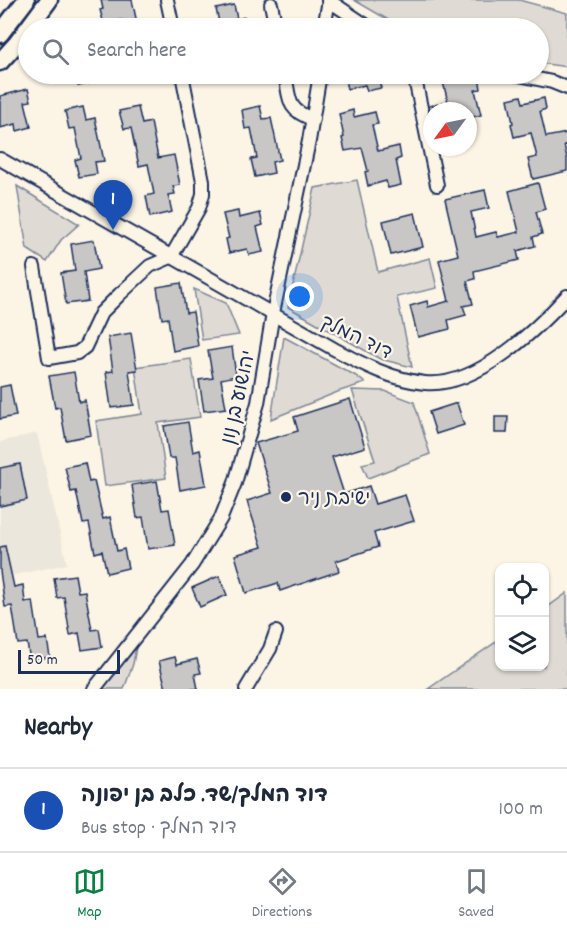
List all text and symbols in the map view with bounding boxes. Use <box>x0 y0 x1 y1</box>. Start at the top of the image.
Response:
search box <box>18 18 549 84</box>
icon: search <box>39 35 72 68</box>
text: Search here <box>87 36 186 67</box>
north arrow <box>423 102 477 156</box>
pin: 1 <box>94 180 132 230</box>
your location <box>285 282 314 311</box>
street label: דוד המלך <box>315 309 396 368</box>
street label: יהושוע בן נון <box>216 348 264 447</box>
place label: ישיבת ניר <box>298 486 370 514</box>
marker: ישיבת ניר <box>279 490 293 504</box>
map controls <box>495 563 549 671</box>
button: locate <box>495 563 549 617</box>
button: layers <box>495 617 549 671</box>
scale bar <box>18 647 120 674</box>
text: 50 m <box>27 649 58 672</box>
text: Nearby <box>24 710 92 747</box>
text: דוד המלך/שד. כלב בן יפונה <box>81 781 328 812</box>
text: 1 <box>41 796 46 824</box>
text: 100 m <box>499 796 543 824</box>
text: Bus stop · דוד המלך <box>81 815 237 843</box>
tab: Map <box>73 865 106 924</box>
tab: Directions <box>252 865 312 924</box>
tab: Saved <box>458 865 494 924</box>

